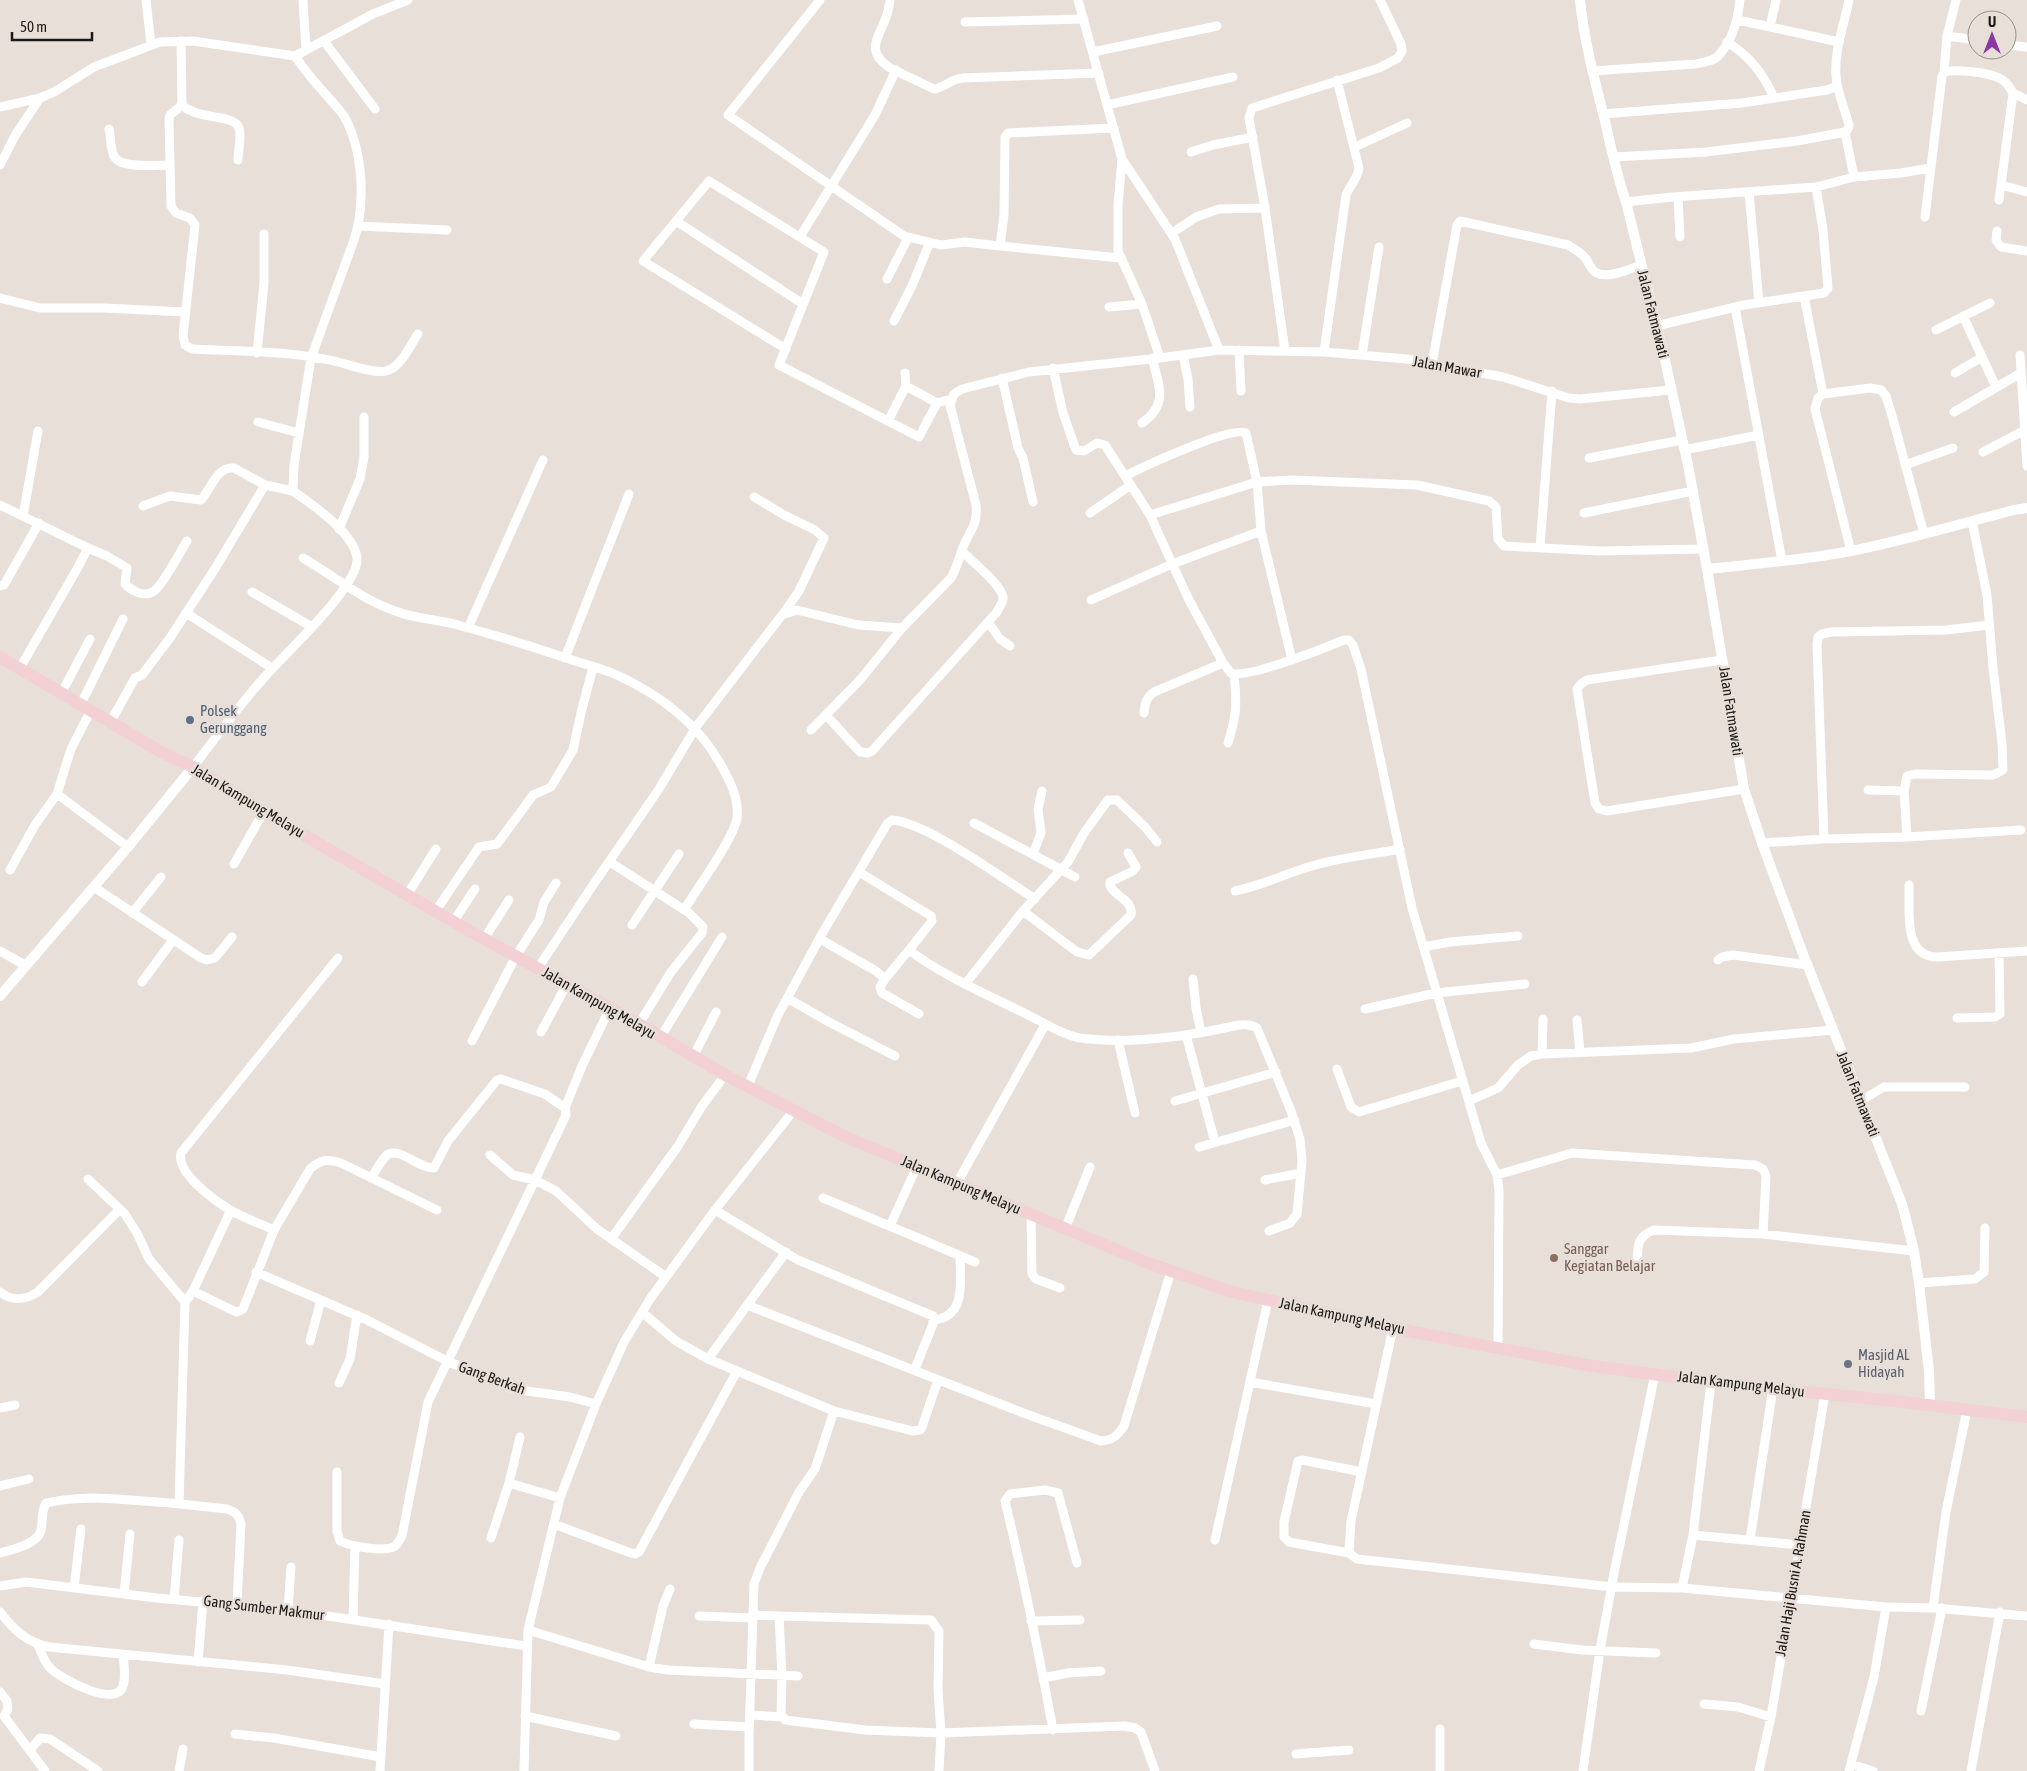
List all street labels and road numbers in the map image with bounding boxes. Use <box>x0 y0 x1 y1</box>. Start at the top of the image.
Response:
street label: Jalan Fatmawati <box>1634 268 1673 360</box>
street label: Jalan Mawar <box>1411 352 1483 381</box>
street label: Jalan Fatmawati <box>1716 665 1747 757</box>
street label: Jalan Kampung Melayu <box>189 760 308 841</box>
street label: Jalan Kampung Melayu <box>539 963 659 1042</box>
street label: Jalan Fatmawati <box>1834 1049 1883 1139</box>
street label: Jalan Kampung Melayu <box>899 1152 1024 1217</box>
street label: Jalan Kampung Melayu <box>1278 1294 1407 1337</box>
street label: Gang Berkah <box>456 1358 528 1397</box>
street label: Jalan Kampung Melayu <box>1676 1367 1806 1400</box>
street label: Jalan Haji Busni A. Rahman <box>1771 1509 1814 1657</box>
street label: Gang Sumber Makmur <box>203 1592 326 1623</box>

